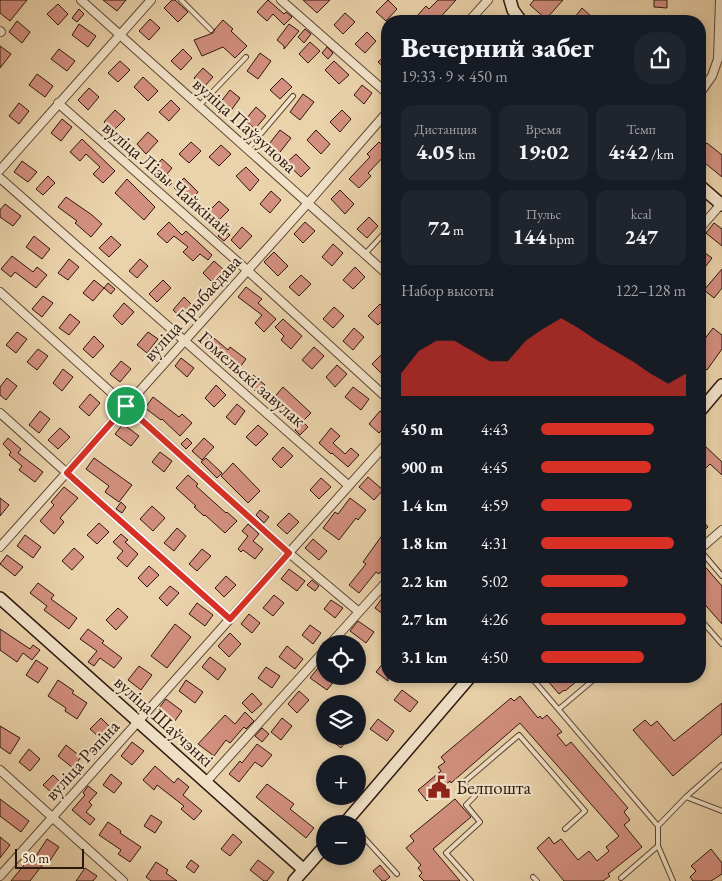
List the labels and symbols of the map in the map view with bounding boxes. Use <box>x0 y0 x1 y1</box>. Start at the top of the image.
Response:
street label: вуліца Паўзунова <box>188 72 303 179</box>
street label: вуліца Лізы Чайкінай <box>97 115 237 241</box>
street label: вуліца Грыбаедава <box>137 249 247 367</box>
street label: Гомельскі завулак <box>193 325 311 433</box>
pin <box>105 385 147 427</box>
street label: вуліца Шаўчэнкі <box>109 670 219 773</box>
street label: вуліца Рэпіна <box>39 714 125 806</box>
public building icon: Белпошта <box>426 774 452 800</box>
place label: Белпошта <box>456 775 532 800</box>
scale bar <box>15 846 84 869</box>

